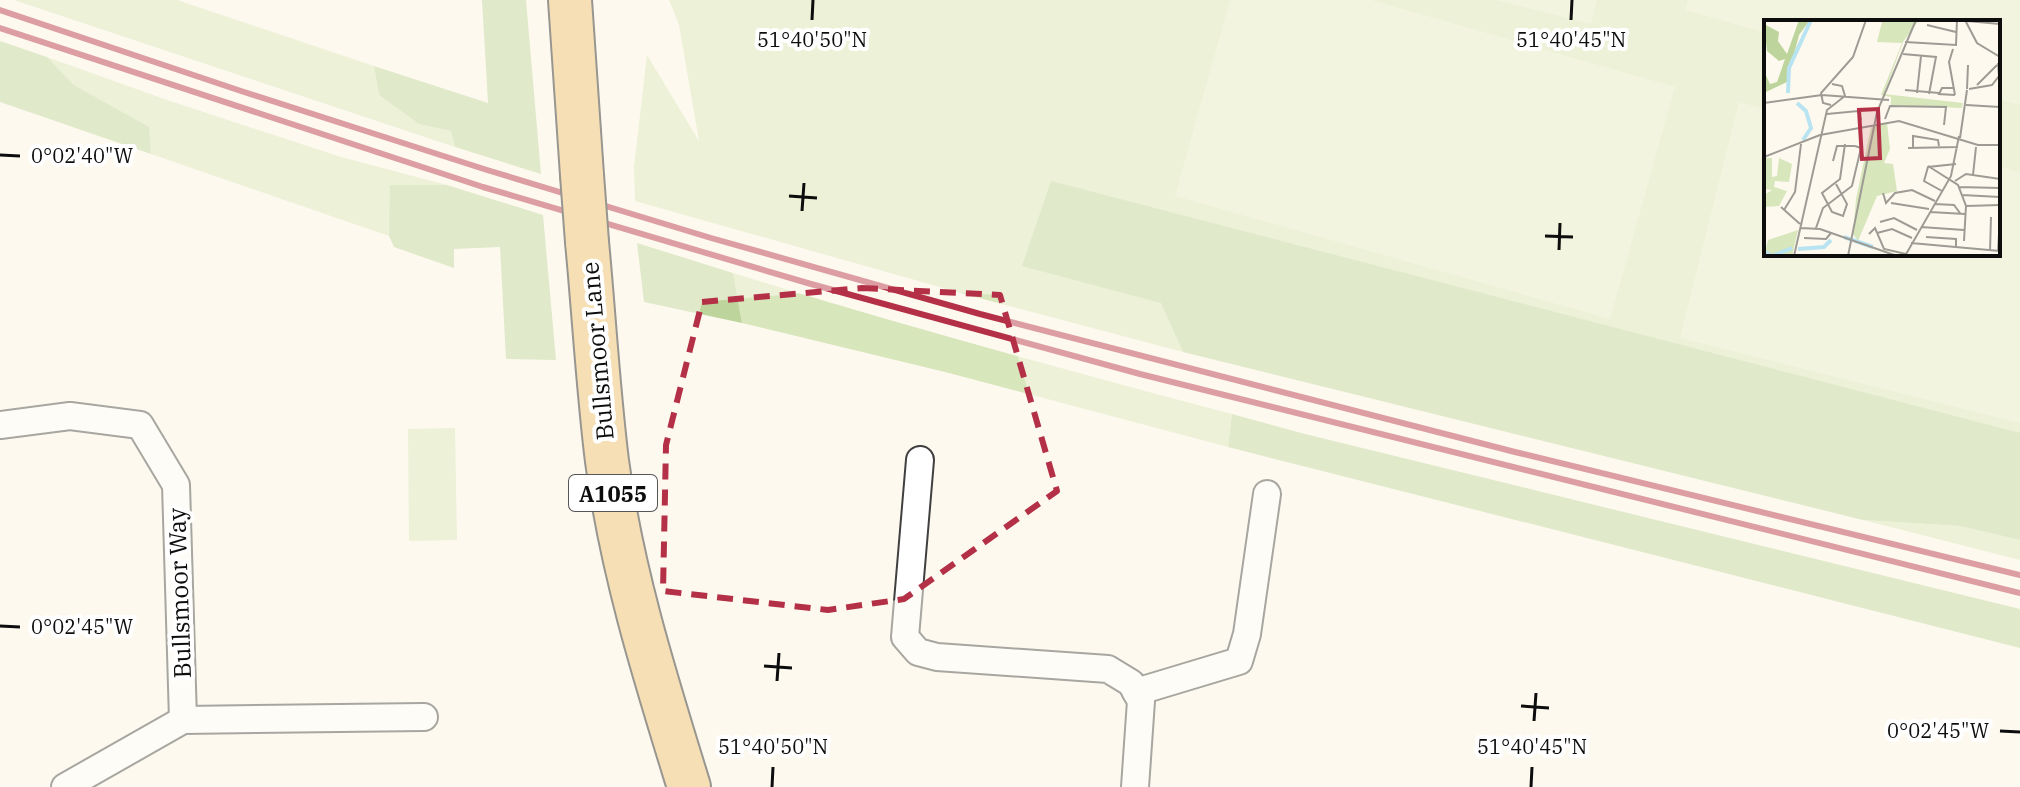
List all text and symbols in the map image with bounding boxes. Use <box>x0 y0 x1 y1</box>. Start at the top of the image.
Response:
inset map <box>1764 20 2000 256</box>
text: 51°40'50"N <box>757 26 867 53</box>
text: 51°40'45"N <box>1516 26 1626 53</box>
text: 0°02'40"W <box>31 142 133 169</box>
street label: Bullsmoor Lane <box>573 261 621 441</box>
road number: A1055 <box>569 475 657 511</box>
street label: Bullsmoor Way <box>160 507 198 679</box>
text: 0°02'45"W <box>31 613 133 640</box>
text: 0°02'45"W <box>1887 717 1989 744</box>
text: 51°40'50"N <box>718 733 828 760</box>
text: 51°40'45"N <box>1477 733 1587 760</box>

